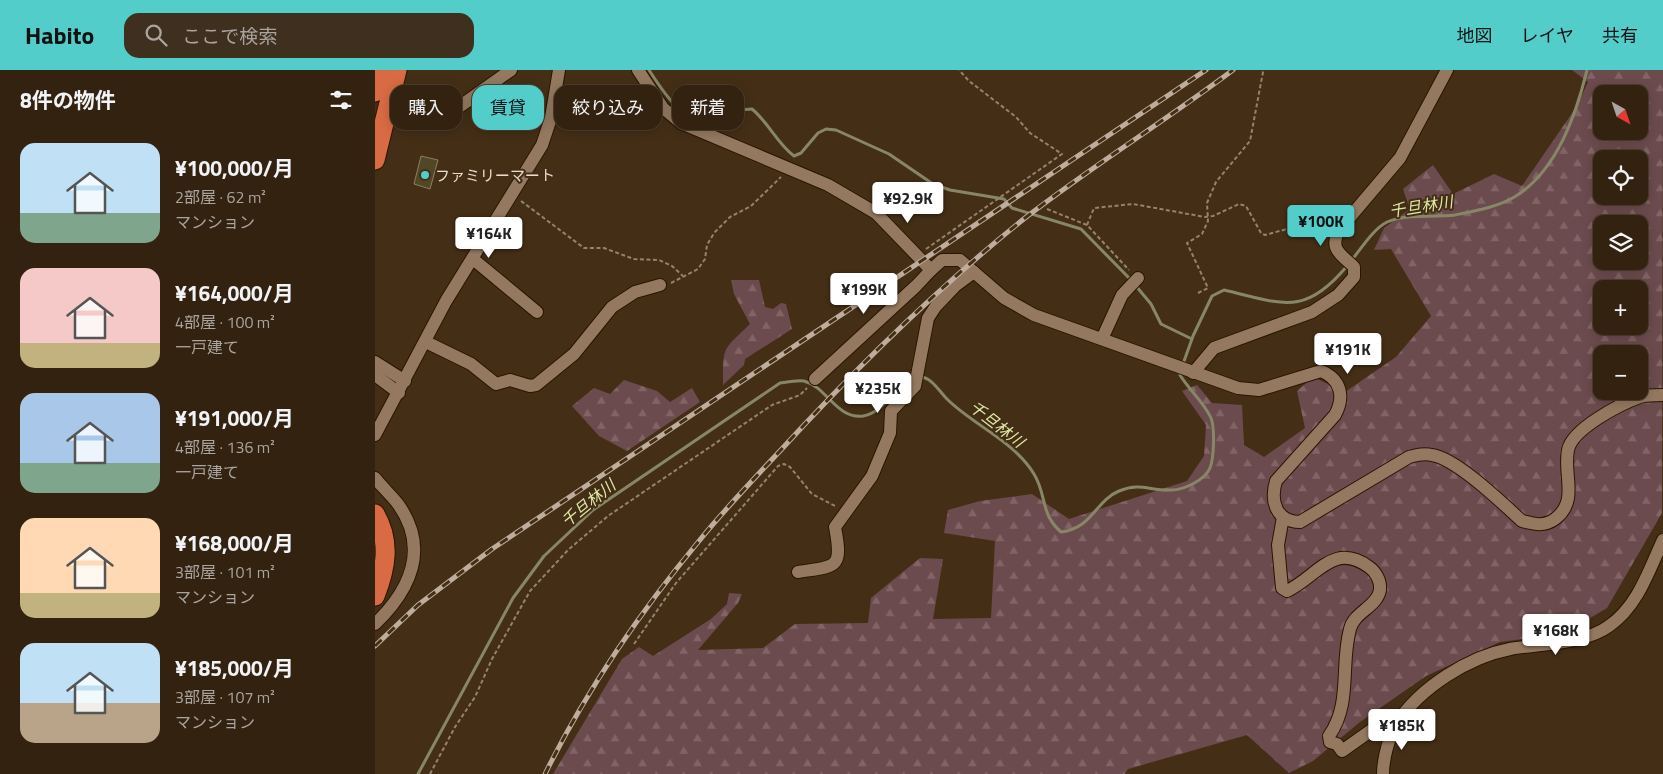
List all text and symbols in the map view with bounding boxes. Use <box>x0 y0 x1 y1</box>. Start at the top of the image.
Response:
search box <box>124 13 474 58</box>
text: Habito <box>25 17 94 53</box>
icon: search <box>142 21 170 49</box>
text: ここで検索 <box>182 21 277 50</box>
text: 地図 <box>1457 22 1493 49</box>
text: レイヤ <box>1521 22 1574 49</box>
text: 共有 <box>1602 22 1638 49</box>
text: 8件の物件 <box>20 84 116 116</box>
chip: 購入 <box>390 85 462 130</box>
chip: 賃貸 <box>472 85 544 130</box>
chip: 絞り込み <box>554 85 662 130</box>
chip: 新着 <box>672 85 744 130</box>
north arrow <box>1593 85 1647 140</box>
map controls <box>1593 85 1648 400</box>
icon: filters <box>327 86 355 114</box>
button: locate <box>1593 150 1648 205</box>
text: ¥100,000/月 <box>175 152 294 184</box>
icon: home <box>60 163 120 223</box>
place label: ファミリーマート <box>435 164 555 187</box>
marker: ファミリーマート <box>419 169 431 181</box>
pin: ¥92.9K <box>867 182 949 224</box>
text: 2部屋 · 62 m² <box>175 185 266 209</box>
text: ¥92.9K <box>883 186 933 210</box>
water label: 千旦林川 <box>1388 189 1456 223</box>
pin: ¥100K <box>1286 204 1356 247</box>
text: ¥100K <box>1298 209 1344 233</box>
text: マンション <box>175 210 255 234</box>
button: layers <box>1593 215 1648 270</box>
pin: ¥164K <box>454 216 524 259</box>
text: ¥164K <box>466 221 512 245</box>
pin: ¥199K <box>829 272 899 315</box>
text: ¥164,000/月 <box>175 277 294 309</box>
text: ¥199K <box>841 277 887 301</box>
button: + <box>1593 280 1648 335</box>
icon: home <box>60 288 120 348</box>
text: 4部屋 · 100 m² <box>175 310 275 334</box>
pin: ¥191K <box>1313 332 1383 375</box>
text: 一戸建て <box>175 335 239 359</box>
text: ¥191K <box>1325 337 1371 361</box>
button: − <box>1593 345 1648 400</box>
pin: ¥235K <box>843 372 913 414</box>
text: ¥235K <box>855 376 901 400</box>
water label: 千旦林川 <box>964 395 1031 454</box>
text: ¥191,000/月 <box>175 402 294 434</box>
icon: home <box>60 413 120 473</box>
text: 4部屋 · 136 m² <box>175 435 275 459</box>
text: 一戸建て <box>175 460 239 484</box>
water label: 千旦林川 <box>556 472 622 532</box>
text: ¥168,000/月 <box>175 527 294 559</box>
icon: home <box>60 538 120 598</box>
text: 3部屋 · 101 m² <box>175 560 275 584</box>
text: マンション <box>175 585 255 609</box>
pin: ¥168K <box>1521 614 1591 656</box>
text: ¥168K <box>1533 618 1579 642</box>
text: ¥185,000/月 <box>175 652 294 684</box>
icon: home <box>60 663 120 723</box>
text: 3部屋 · 107 m² <box>175 685 275 709</box>
pin: ¥185K <box>1367 708 1437 751</box>
text: マンション <box>175 710 255 734</box>
text: ¥185K <box>1379 713 1425 737</box>

